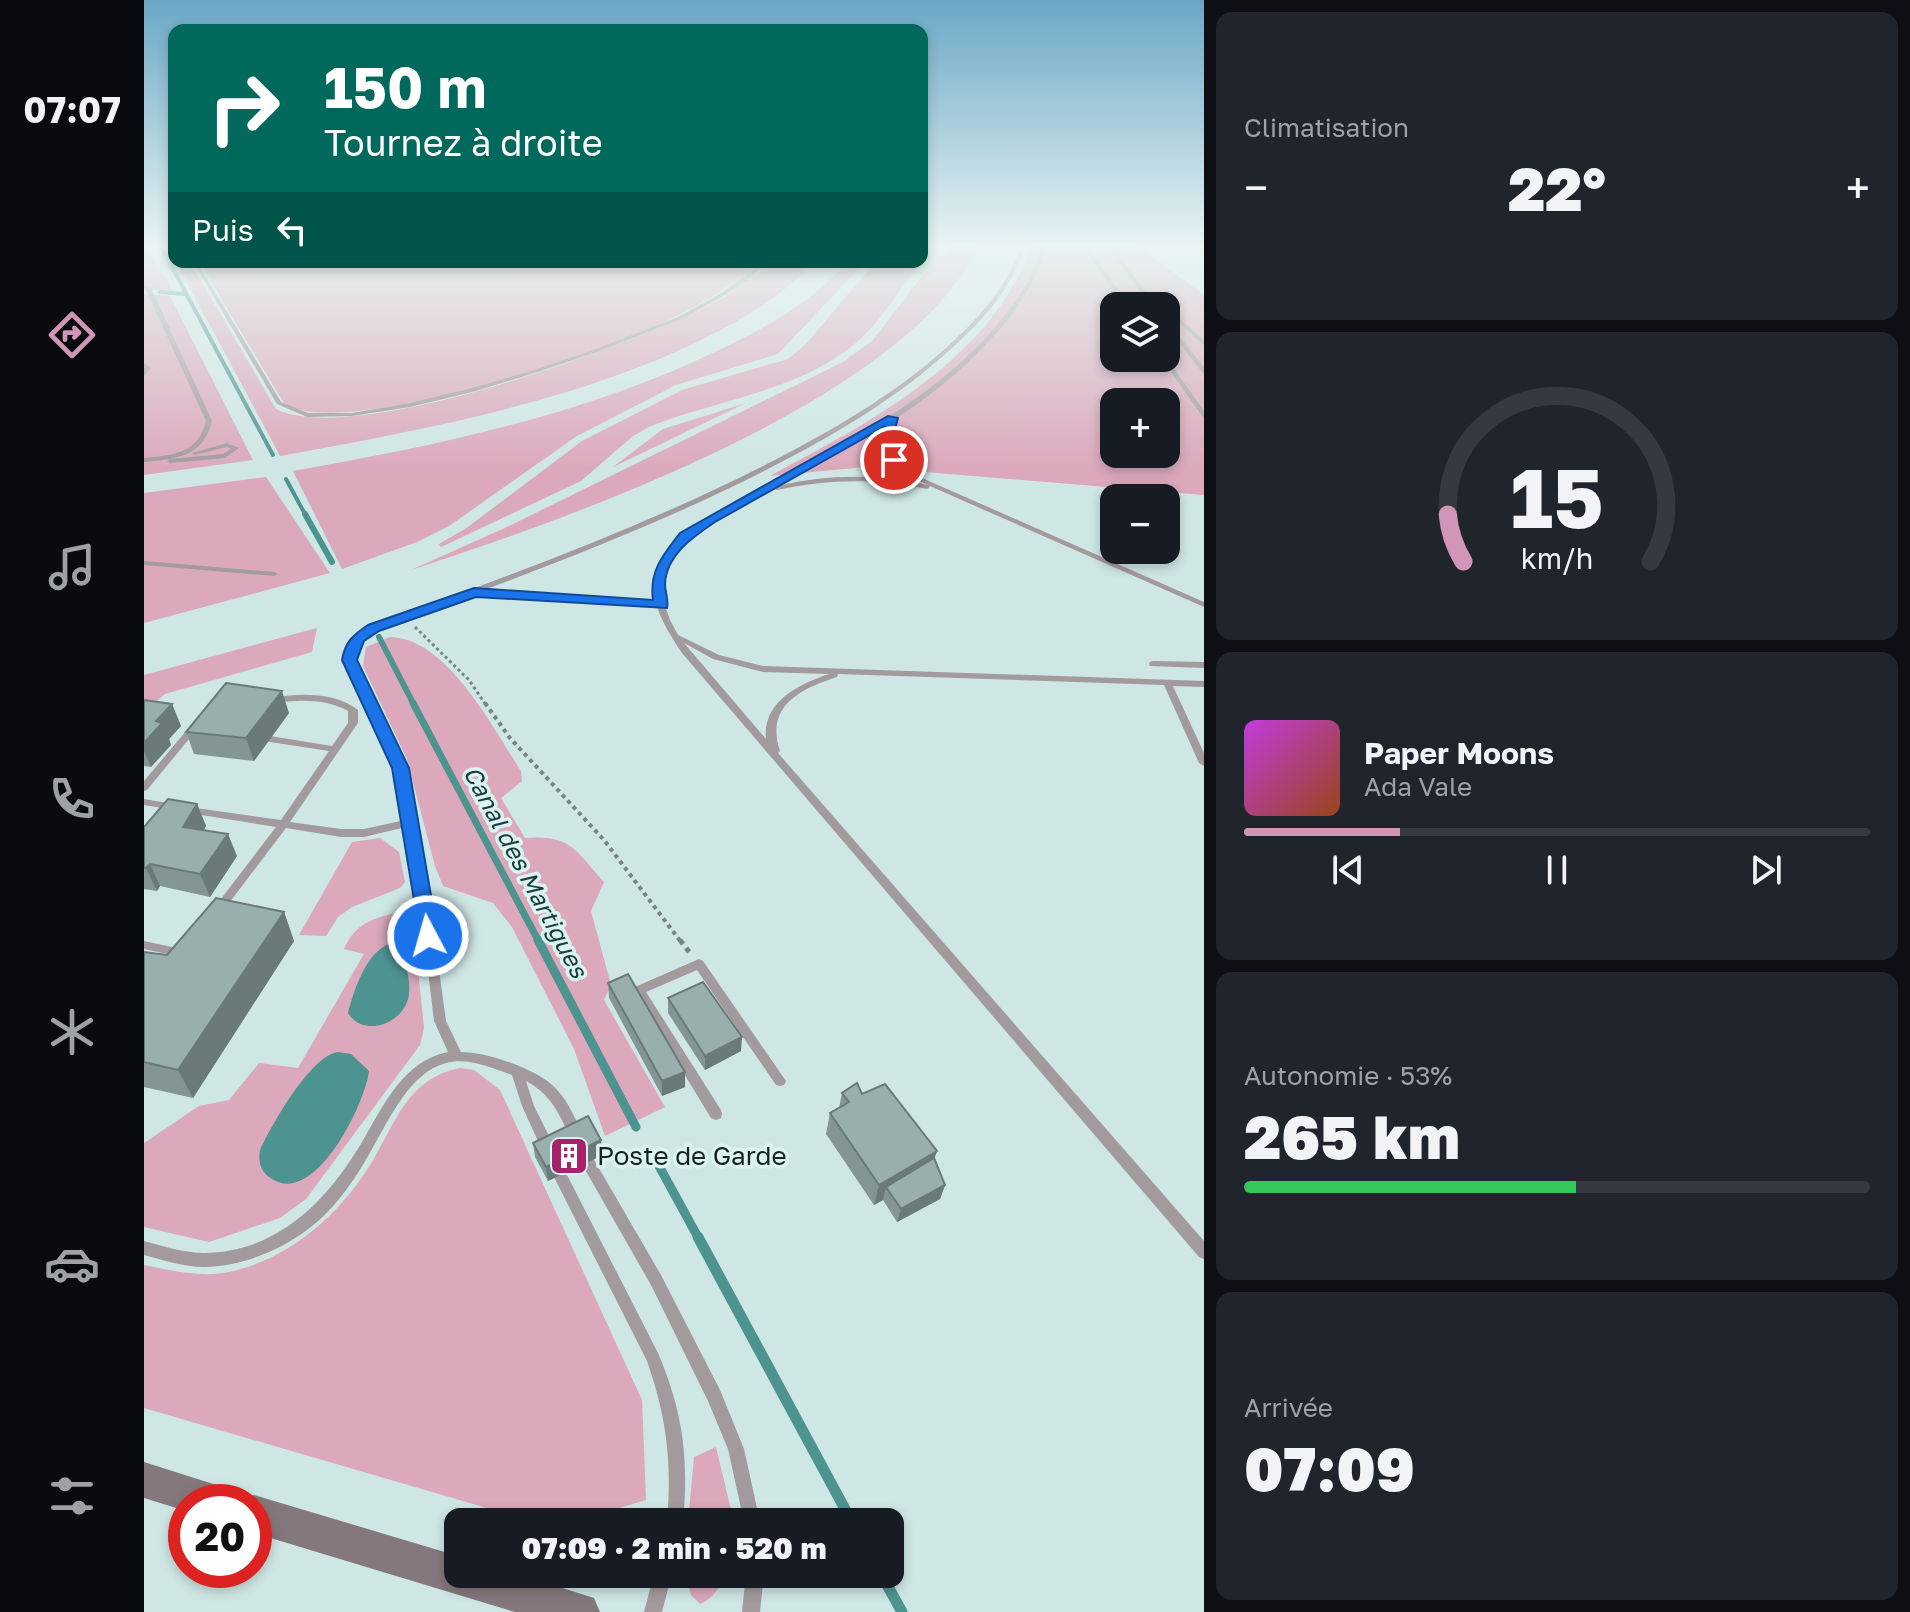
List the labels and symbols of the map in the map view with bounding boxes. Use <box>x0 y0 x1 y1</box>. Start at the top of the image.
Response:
pin <box>860 426 928 494</box>
water label: Canal des Martigues <box>457 761 595 984</box>
position arrow <box>386 894 470 978</box>
building icon: Poste de Garde <box>548 1135 590 1177</box>
place label: Poste de Garde <box>597 1140 787 1171</box>
speed limit sign: 20 <box>168 1484 272 1588</box>

